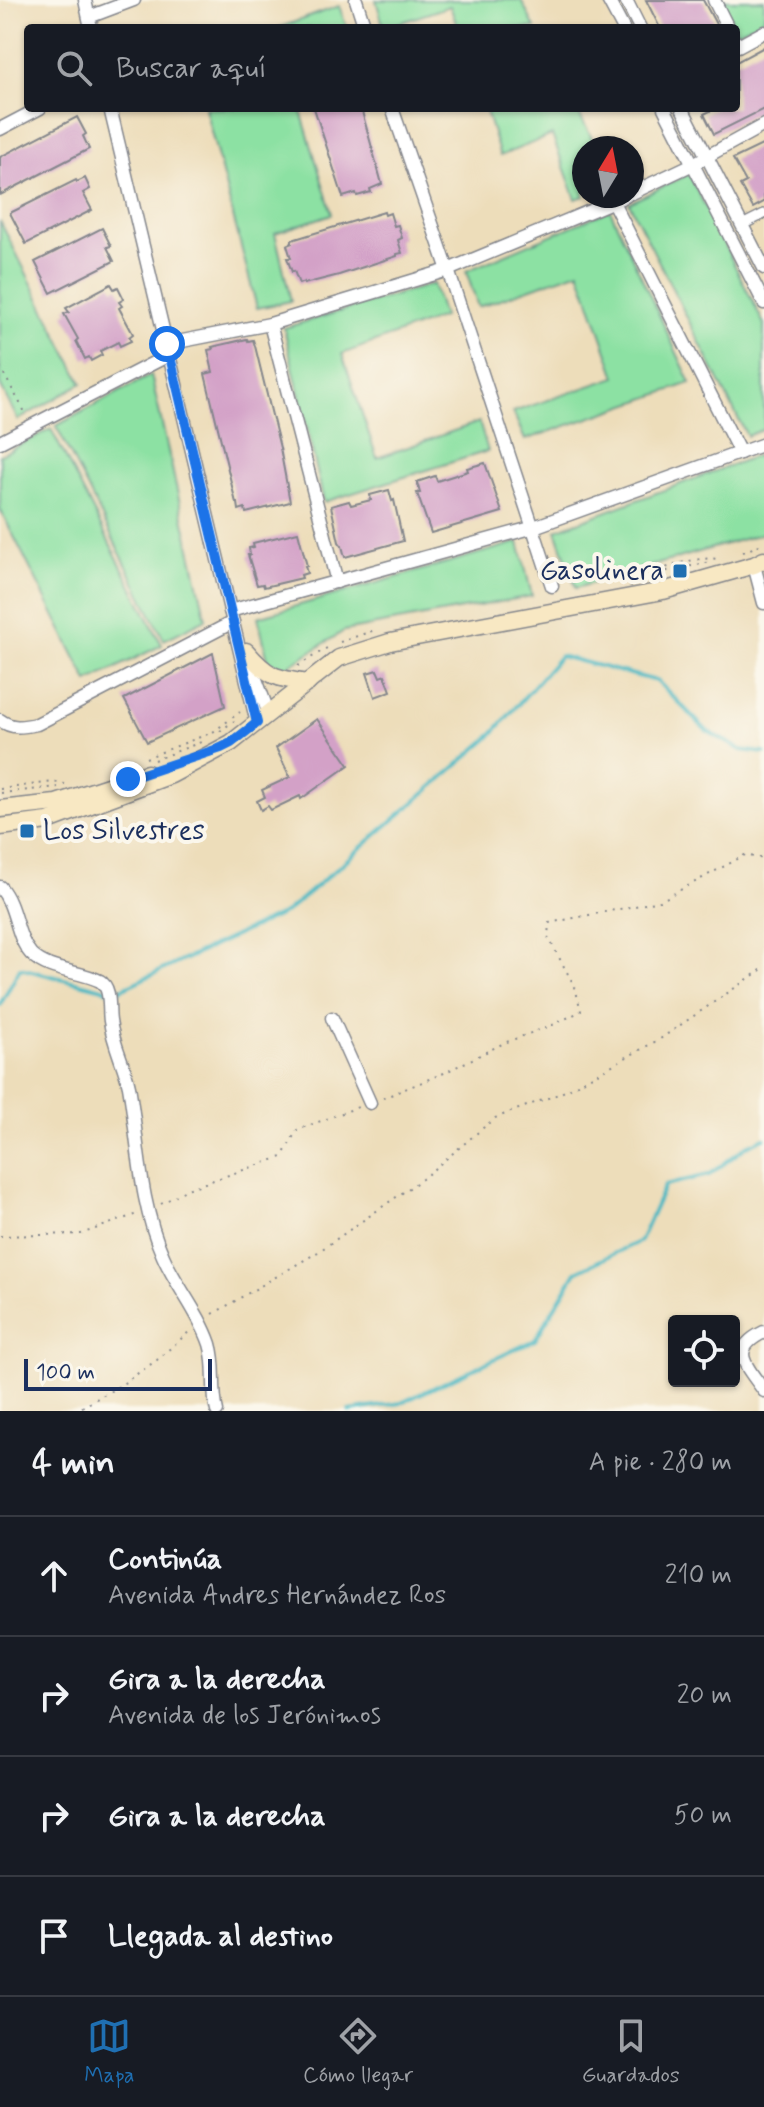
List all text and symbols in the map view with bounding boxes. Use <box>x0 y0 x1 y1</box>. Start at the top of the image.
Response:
search box <box>24 24 740 112</box>
icon: search <box>52 46 96 90</box>
text: Buscar aquí <box>116 49 267 88</box>
north arrow <box>572 136 644 208</box>
route start <box>149 326 185 362</box>
place label: Gasolinera <box>540 553 664 590</box>
marker: Gasolinera <box>671 562 689 580</box>
route end <box>110 761 146 797</box>
place label: Los Silvestres <box>43 813 205 850</box>
marker: Los Silvestres <box>18 822 36 840</box>
map controls <box>668 1315 740 1387</box>
button: locate <box>668 1315 740 1387</box>
scale bar <box>24 1355 212 1391</box>
text: 100 m <box>36 1359 95 1387</box>
text: 4 min <box>32 1441 115 1486</box>
text: A pie · 280 m <box>589 1446 732 1480</box>
text: Continúa <box>108 1540 222 1579</box>
icon: ahead <box>32 1554 76 1598</box>
text: 210 m <box>665 1559 732 1593</box>
text: Avenida Andres Hernández Ros <box>108 1579 446 1613</box>
text: Gira a la derecha <box>108 1660 326 1699</box>
icon: right <box>32 1674 76 1718</box>
text: 20 m <box>677 1679 732 1713</box>
text: Avenida de los Jerónimos <box>108 1699 381 1733</box>
icon: right <box>32 1794 76 1838</box>
text: Gira a la derecha <box>108 1797 326 1836</box>
text: 50 m <box>674 1799 732 1833</box>
icon: arrive <box>32 1914 76 1958</box>
text: Llegada al destino <box>108 1917 333 1956</box>
tab: Mapa <box>84 2014 134 2090</box>
tab: Cómo llegar <box>303 2014 413 2090</box>
tab: Guardados <box>582 2014 680 2090</box>

